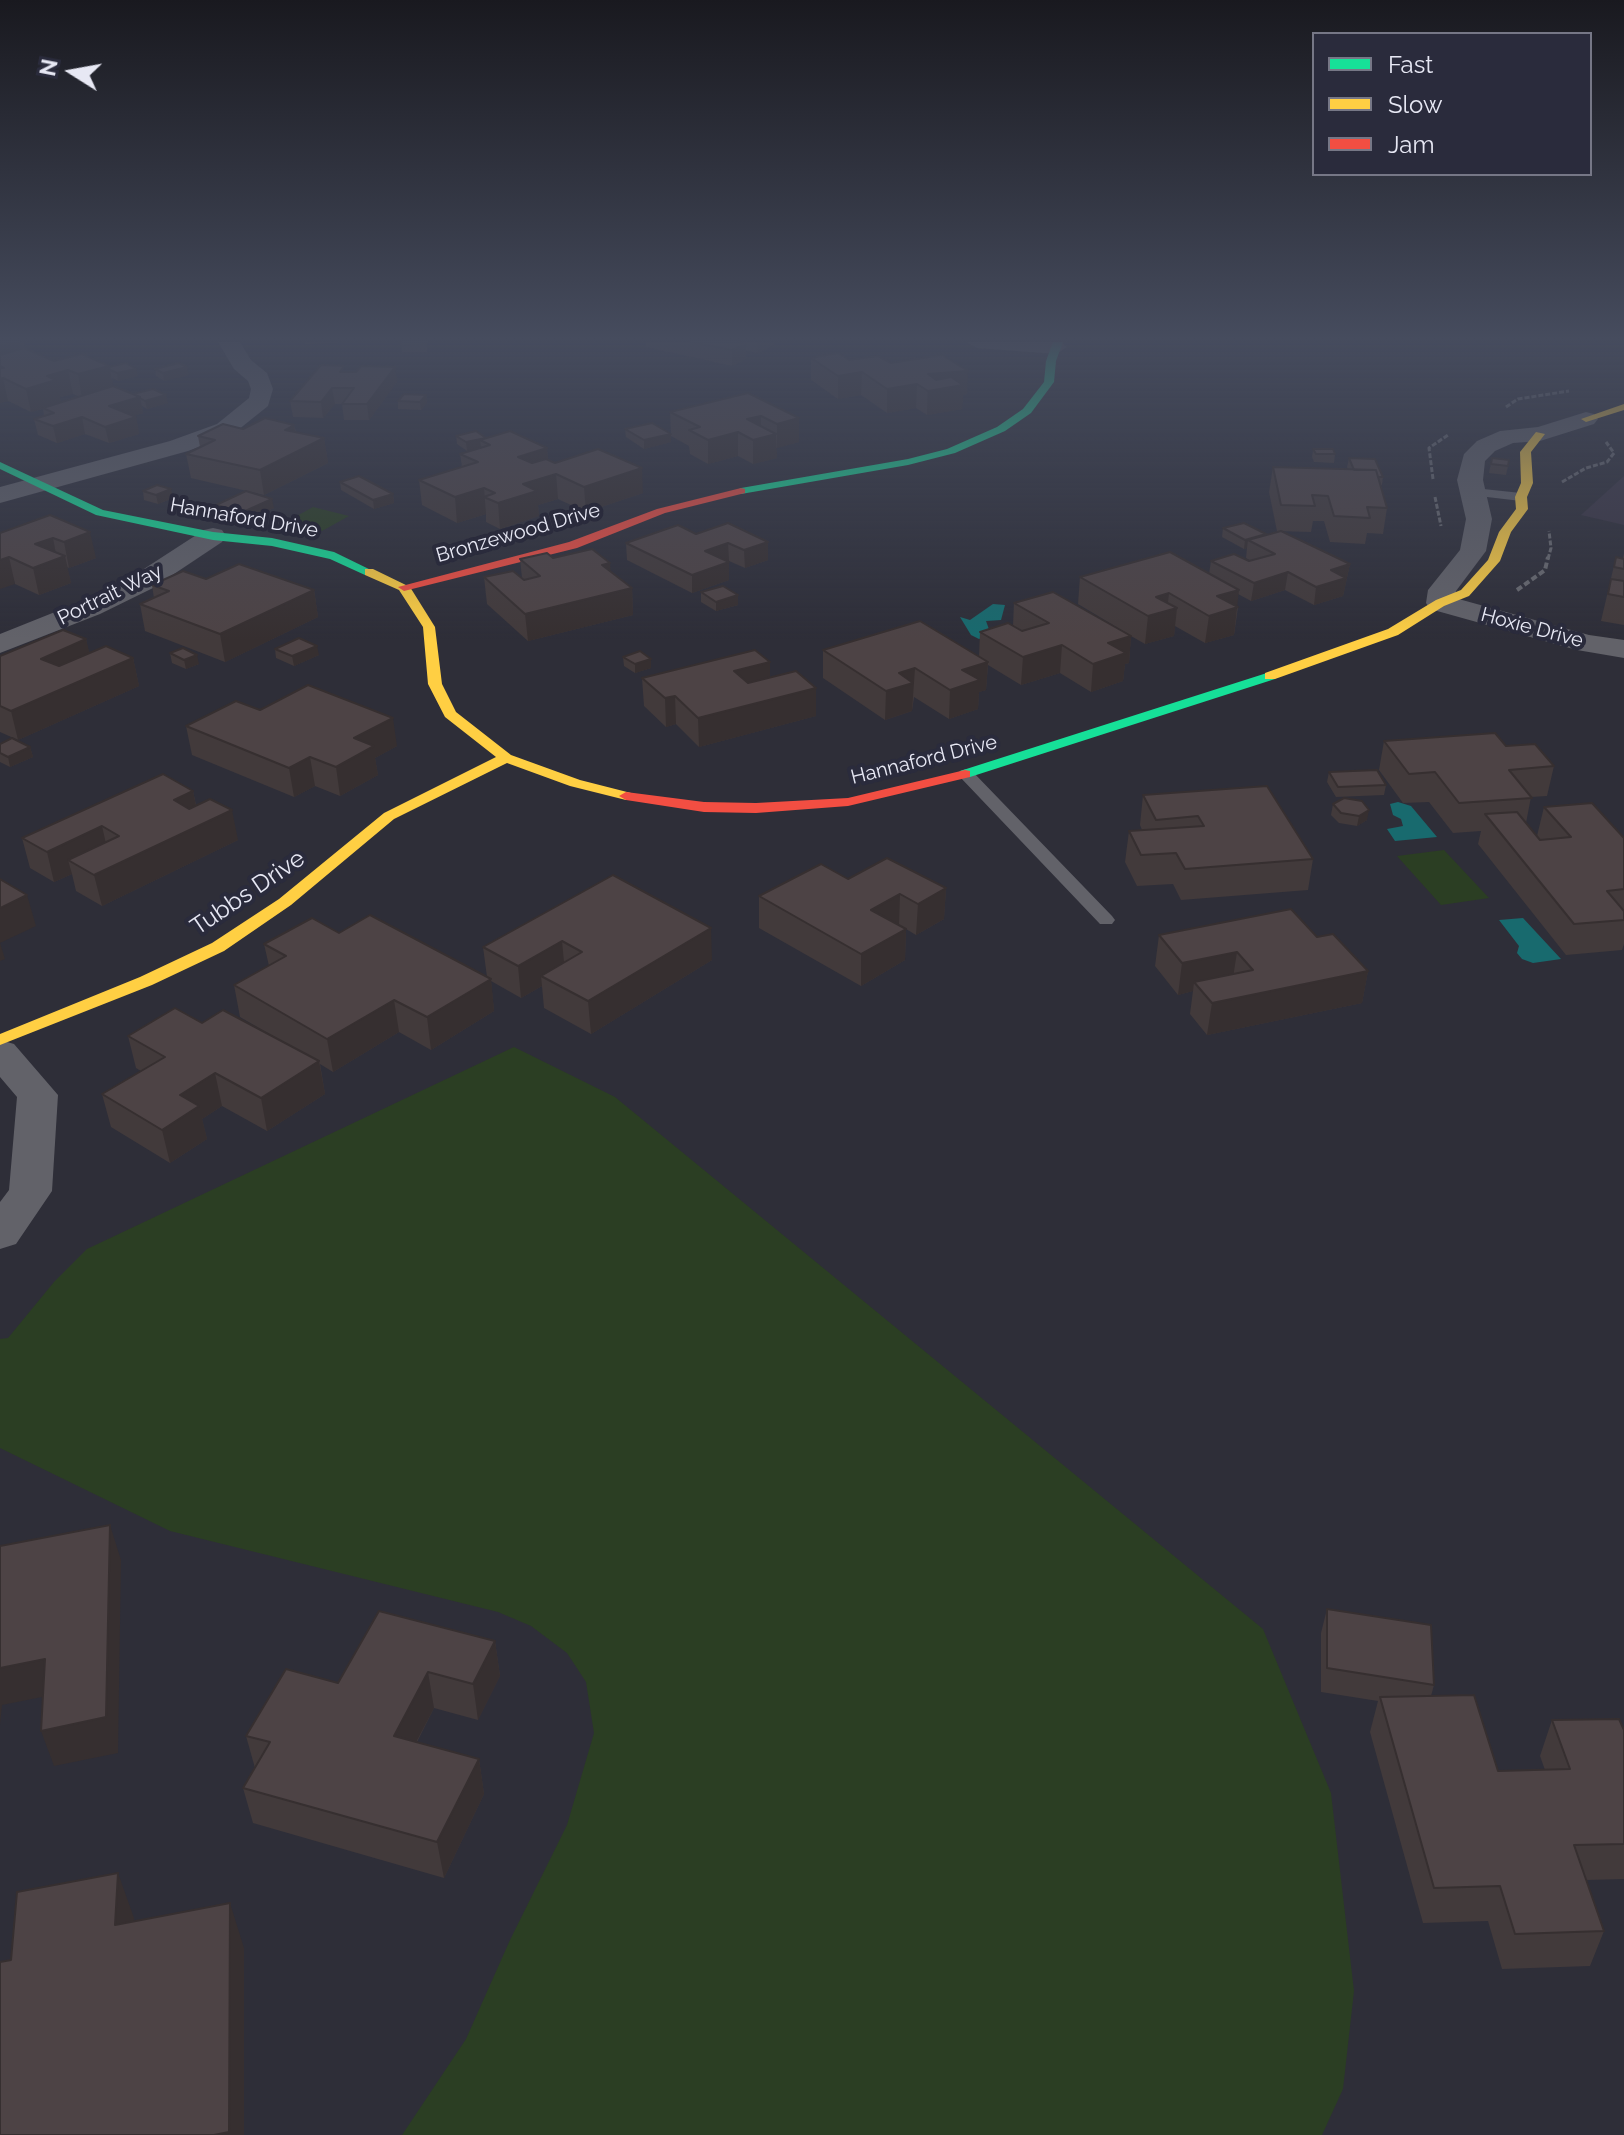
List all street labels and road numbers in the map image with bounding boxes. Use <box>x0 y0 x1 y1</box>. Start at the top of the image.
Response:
street label: Hannaford Drive <box>168 493 320 543</box>
street label: Bronzewood Drive <box>433 498 603 568</box>
street label: Portrait Way <box>54 559 166 631</box>
street label: Hoxie Drive <box>1478 603 1586 653</box>
street label: Hannaford Drive <box>848 730 1000 790</box>
street label: Tubbs Drive <box>185 844 311 942</box>

